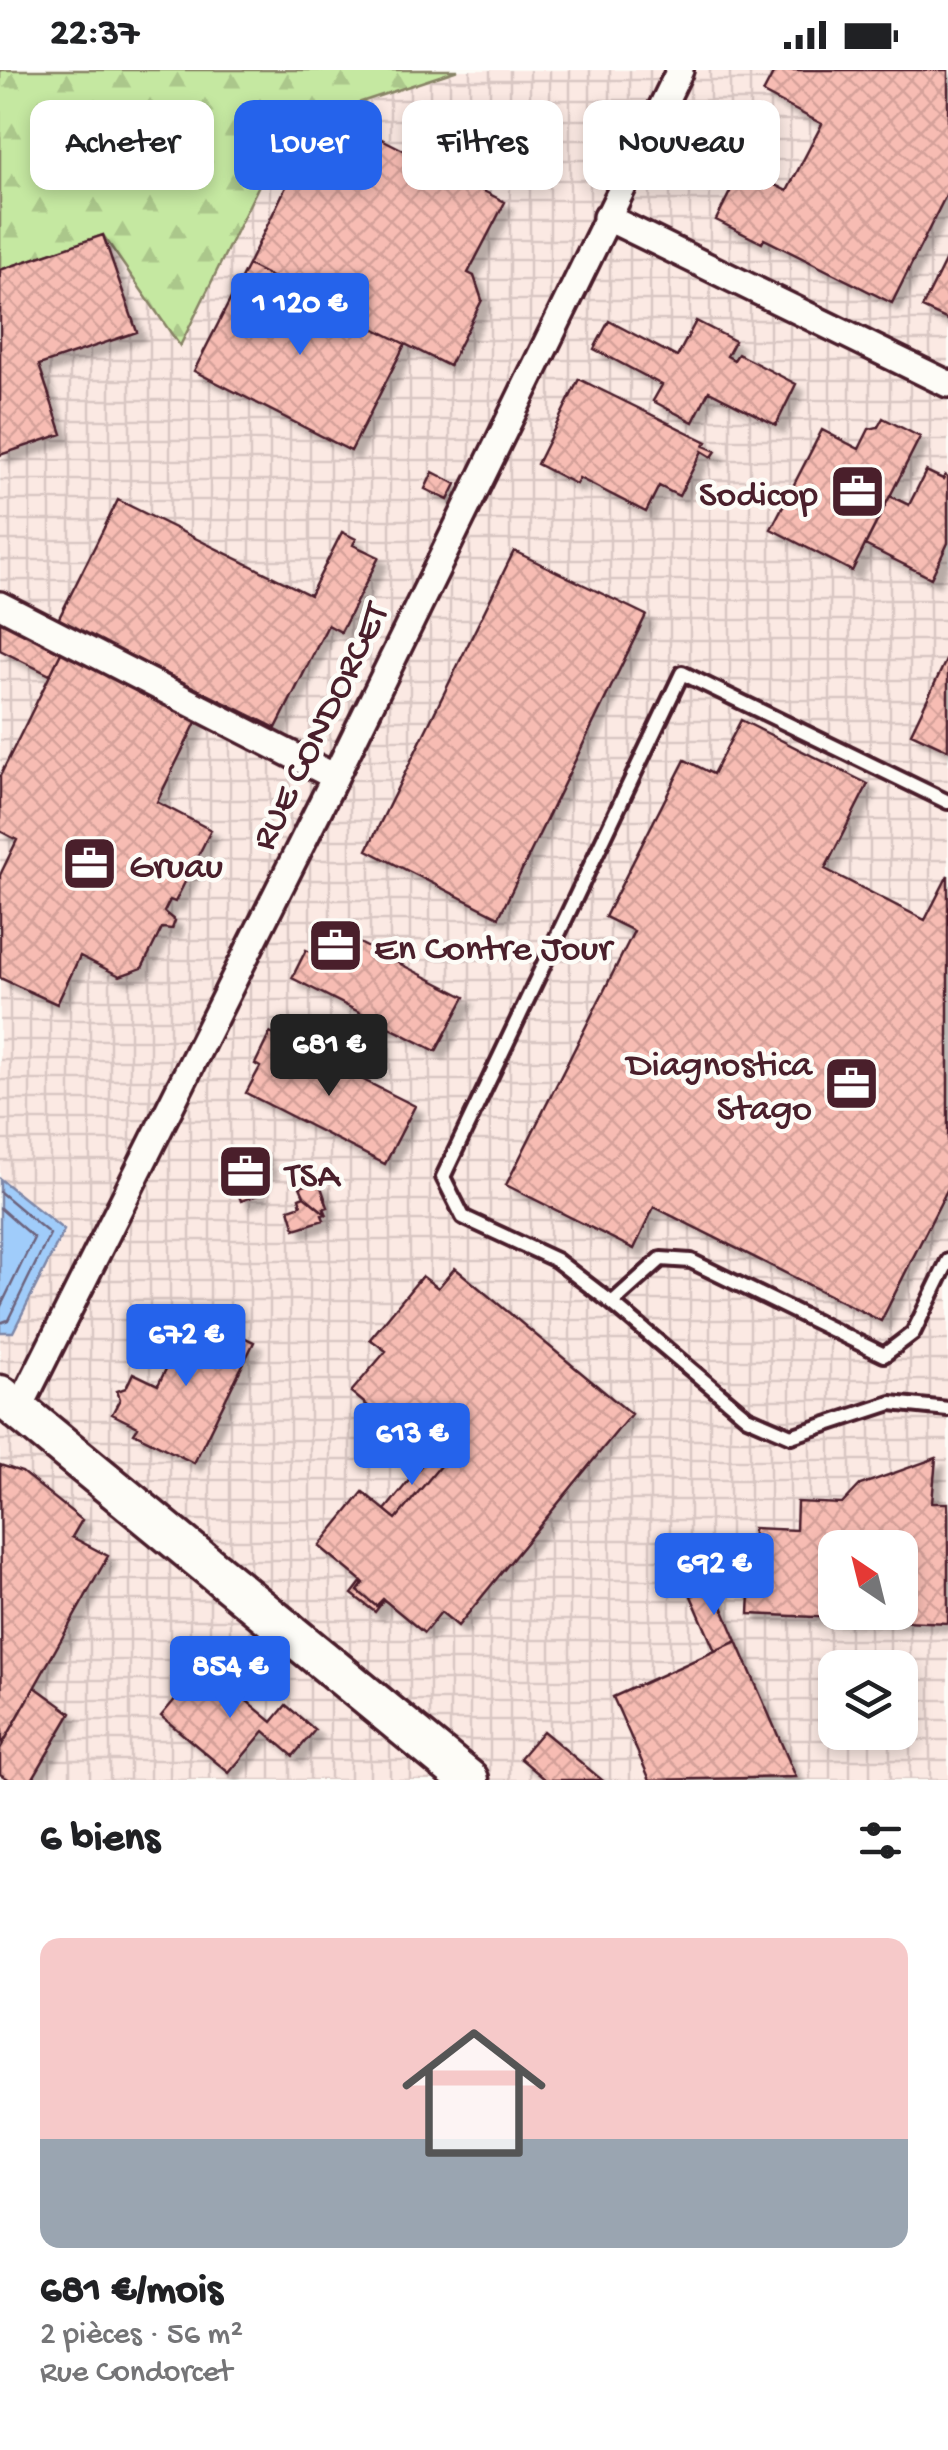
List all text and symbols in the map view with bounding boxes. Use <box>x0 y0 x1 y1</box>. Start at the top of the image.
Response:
text: 22:37 <box>50 13 139 57</box>
chip: Acheter <box>30 100 214 190</box>
chip: Louer <box>234 100 382 190</box>
chip: Filtres <box>402 100 563 190</box>
chip: Nouveau <box>583 100 780 190</box>
pin: 1 120 € <box>208 273 392 358</box>
text: 1 120 € <box>253 286 347 324</box>
office icon: Sodicop <box>827 461 887 521</box>
place label: Sodicop <box>699 475 818 519</box>
street label: RUE CONDORCET <box>244 596 402 858</box>
office icon: Gruau <box>60 833 120 893</box>
place label: Gruau <box>129 847 223 891</box>
office icon: En Contre Jour <box>305 915 365 975</box>
place label: En Contre Jour <box>374 929 615 973</box>
pin: 681 € <box>259 1014 399 1099</box>
text: 681 € <box>292 1027 366 1065</box>
place label: Diagnostica Stago <box>624 1045 814 1133</box>
office icon: Diagnostica Stago <box>821 1053 881 1113</box>
office icon: TSA <box>216 1142 276 1202</box>
place label: TSA <box>283 1156 342 1200</box>
pin: 672 € <box>116 1304 256 1389</box>
text: 672 € <box>148 1317 224 1355</box>
pin: 613 € <box>342 1403 482 1488</box>
text: 613 € <box>376 1416 448 1454</box>
north arrow <box>818 1530 918 1630</box>
map controls <box>818 1530 918 1750</box>
pin: 692 € <box>644 1533 784 1618</box>
text: 692 € <box>677 1546 751 1584</box>
pin: 854 € <box>160 1636 300 1721</box>
text: 854 € <box>192 1649 268 1687</box>
button: layers <box>818 1650 918 1750</box>
icon: filters <box>853 1813 908 1868</box>
text: 6 biens <box>40 1816 160 1865</box>
icon: home <box>384 2003 564 2183</box>
text: 681 €/mois <box>40 2268 222 2317</box>
text: 2 pièces · 56 m² <box>40 2317 243 2355</box>
text: Rue Condorcet <box>40 2355 232 2393</box>

